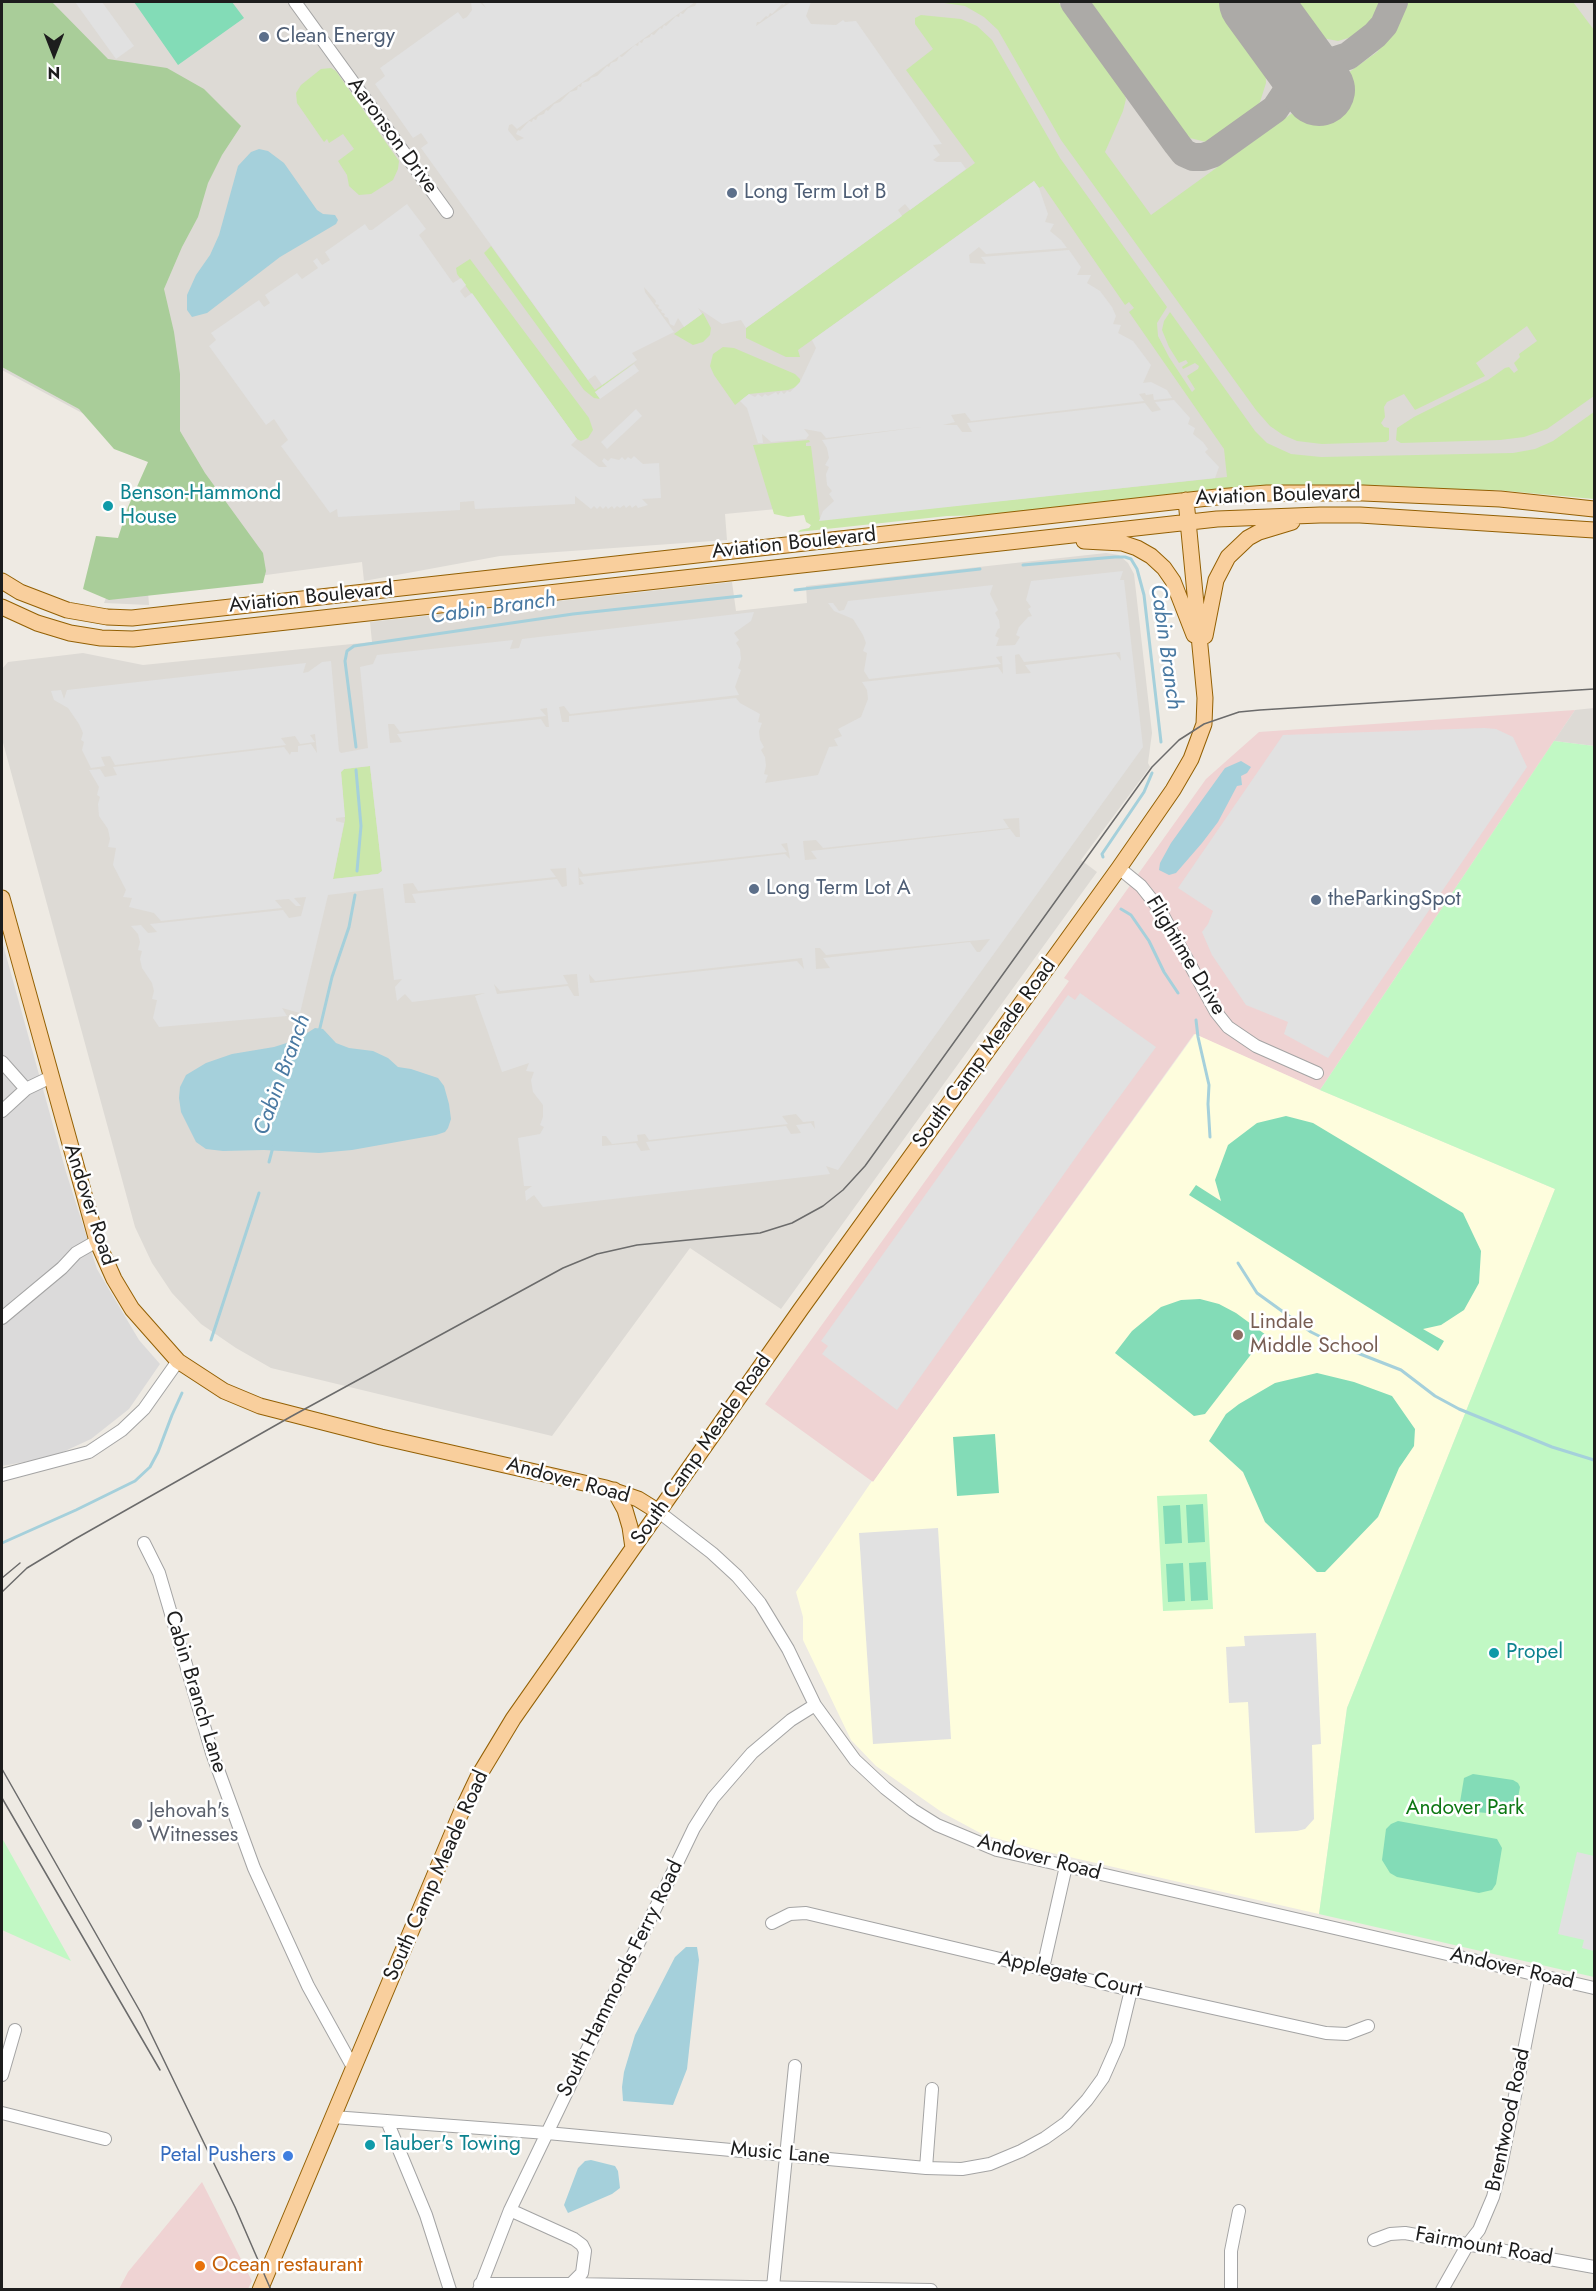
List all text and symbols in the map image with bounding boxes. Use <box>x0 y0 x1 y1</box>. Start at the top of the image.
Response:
north arrow <box>24 24 84 84</box>
place label: Clean Energy <box>276 24 395 50</box>
marker: Clean Energy <box>257 30 271 44</box>
text: N <box>48 61 60 84</box>
street label: Aaronson Drive <box>341 73 443 199</box>
place label: Long Term Lot B <box>744 180 887 206</box>
marker: Long Term Lot B <box>725 186 739 200</box>
place label: Benson-Hammond House <box>120 481 281 531</box>
street label: Aviation Boulevard <box>1195 481 1361 511</box>
marker: Benson-Hammond House <box>101 499 115 513</box>
street label: Aviation Boulevard <box>711 523 877 565</box>
street label: Aviation Boulevard <box>228 577 394 619</box>
water label: Cabin Branch <box>1143 583 1187 711</box>
water label: Cabin Branch <box>429 587 557 631</box>
place label: Long Term Lot A <box>766 876 911 902</box>
marker: Long Term Lot A <box>747 882 761 896</box>
place label: theParkingSpot <box>1328 887 1461 913</box>
street label: Flightime Drive <box>1140 892 1230 1020</box>
marker: theParkingSpot <box>1309 893 1323 907</box>
street label: South Camp Meade Road <box>908 954 1062 1154</box>
water label: Cabin Branch <box>249 1011 317 1139</box>
street label: Andover Road <box>57 1141 121 1269</box>
place label: Lindale Middle School <box>1250 1310 1379 1360</box>
marker: Lindale Middle School <box>1231 1328 1245 1342</box>
street label: South Camp Meade Road <box>626 1349 778 1551</box>
street label: Andover Road <box>504 1452 632 1510</box>
street label: Cabin Branch Lane <box>158 1608 232 1776</box>
place label: Propel <box>1506 1640 1563 1666</box>
marker: Propel <box>1487 1646 1501 1660</box>
street label: South Camp Meade Road <box>379 1767 495 1985</box>
park label: Andover Park <box>1406 1796 1524 1822</box>
place label: Jehovah's Witnesses <box>149 1799 238 1849</box>
marker: Jehovah's Witnesses <box>130 1817 144 1831</box>
street label: Andover Road <box>975 1829 1103 1887</box>
street label: South Hammonds Ferry Road <box>553 1857 689 2101</box>
street label: Andover Road <box>1448 1942 1576 1996</box>
street label: Applegate Court <box>996 1946 1144 2004</box>
street label: Brentwood Road <box>1482 2046 1536 2194</box>
place label: Tauber's Towing <box>382 2132 521 2158</box>
street label: Music Lane <box>729 2137 831 2171</box>
marker: Tauber's Towing <box>363 2138 377 2152</box>
place label: Petal Pushers <box>160 2143 276 2169</box>
marker: Petal Pushers <box>281 2149 295 2163</box>
street label: Fairmount Road <box>1413 2223 1555 2271</box>
place label: Ocean restaurant <box>212 2253 363 2279</box>
marker: Ocean restaurant <box>193 2259 207 2273</box>

